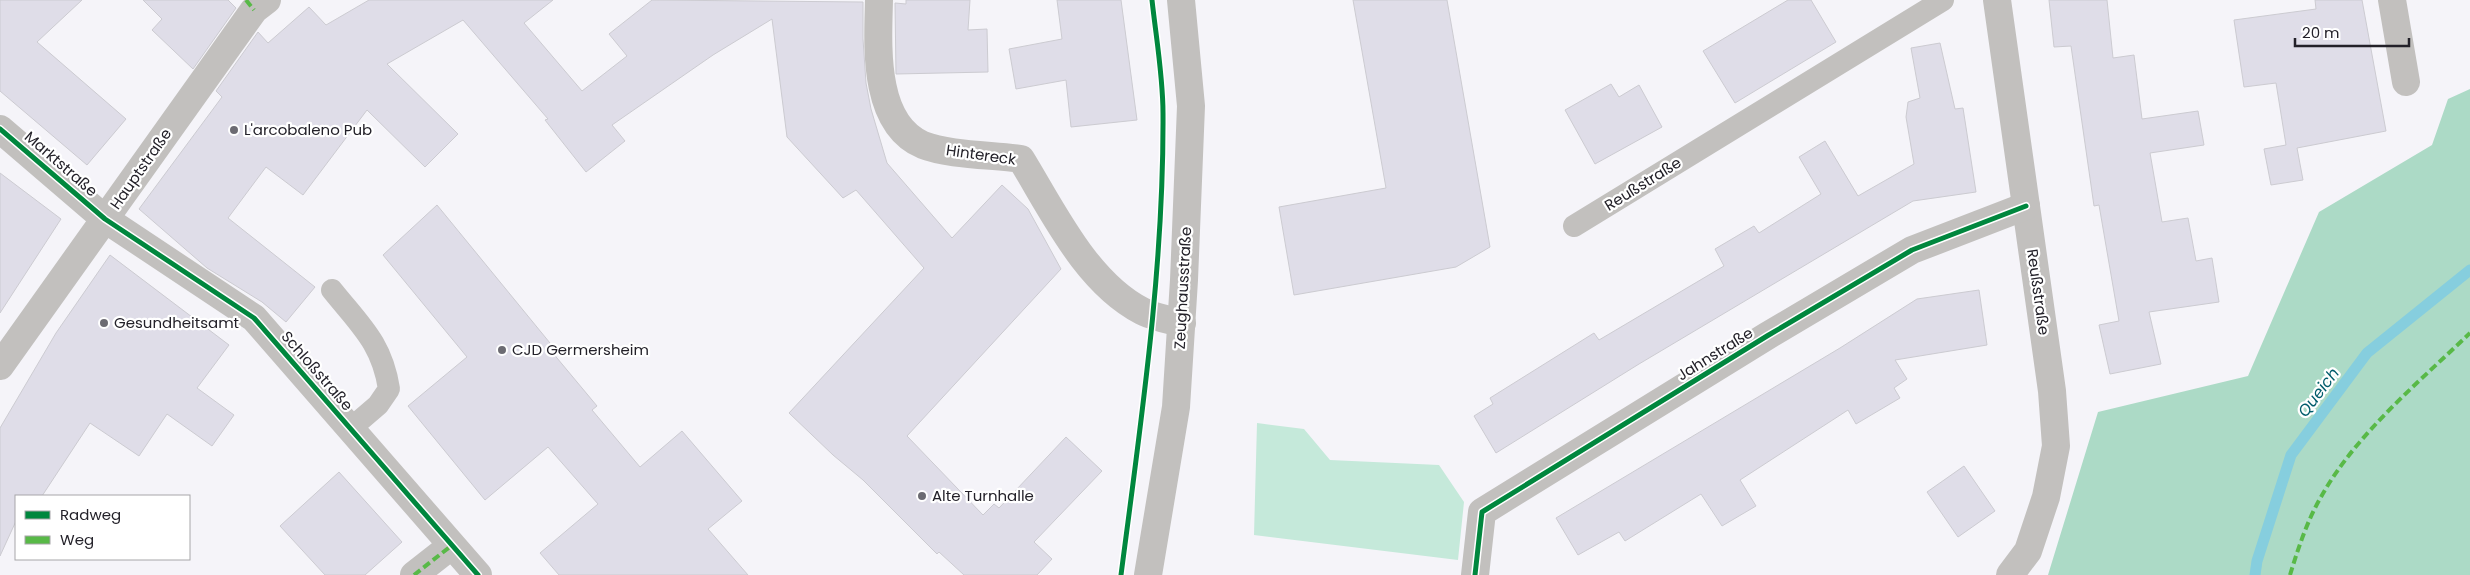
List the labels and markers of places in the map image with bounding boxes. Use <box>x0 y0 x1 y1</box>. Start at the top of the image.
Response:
place label: L'arcobaleno Pub <box>244 119 372 140</box>
marker: L'arcobaleno Pub <box>228 124 240 136</box>
place label: Gesundheitsamt <box>114 312 239 333</box>
marker: Gesundheitsamt <box>98 317 110 329</box>
place label: CJD Germersheim <box>512 339 649 360</box>
marker: CJD Germersheim <box>496 344 508 356</box>
place label: Alte Turnhalle <box>932 485 1034 506</box>
marker: Alte Turnhalle <box>916 490 928 502</box>

